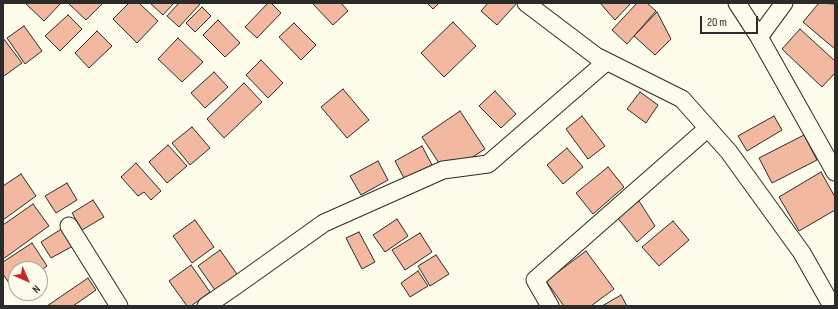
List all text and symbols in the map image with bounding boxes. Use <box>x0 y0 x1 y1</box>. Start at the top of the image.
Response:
scale bar <box>702 8 760 34</box>
text: 20 m <box>707 15 727 30</box>
north arrow <box>8 261 48 301</box>
text: N <box>29 282 43 296</box>

